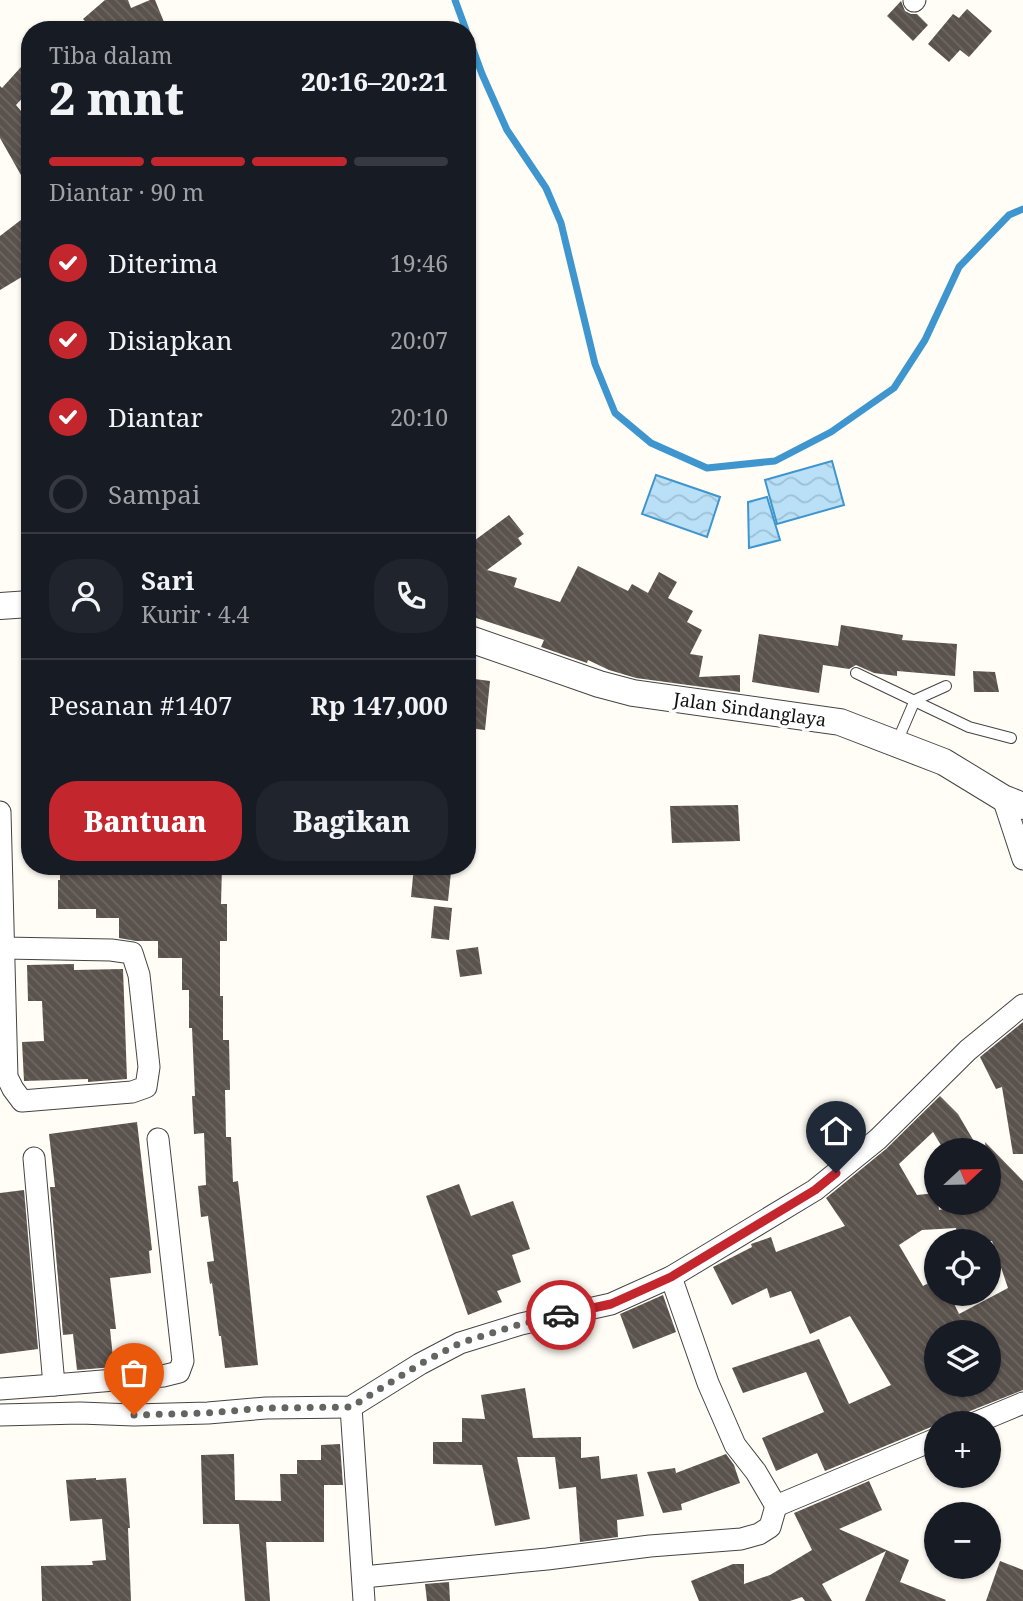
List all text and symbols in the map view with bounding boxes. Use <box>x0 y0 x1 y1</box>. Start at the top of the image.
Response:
text: Tiba dalam <box>49 39 172 71</box>
text: 20:16–20:21 <box>301 63 448 99</box>
text: 2 mnt <box>49 66 184 128</box>
text: Diantar · 90 m <box>49 176 204 208</box>
icon: check <box>49 244 87 282</box>
text: Diterima <box>108 245 218 281</box>
text: 19:46 <box>390 247 448 279</box>
icon: check <box>49 321 87 359</box>
text: Disiapkan <box>108 322 233 358</box>
text: 20:07 <box>390 324 448 356</box>
icon: check <box>49 398 87 436</box>
text: Diantar <box>108 399 203 435</box>
text: 20:10 <box>390 401 448 433</box>
text: Sampai <box>108 476 200 512</box>
button: person <box>49 559 123 633</box>
button: phone <box>374 559 448 633</box>
text: Sari <box>141 562 194 598</box>
text: Kurir · 4.4 <box>141 598 249 630</box>
street label: Jalan Sindanglaya <box>671 686 828 732</box>
text: Pesanan #1407 <box>49 687 233 723</box>
text: Rp 147,000 <box>310 687 448 723</box>
button: Bantuan <box>49 781 242 861</box>
button: Bagikan <box>256 781 448 861</box>
pin <box>806 1101 866 1173</box>
icon: home <box>817 1112 855 1150</box>
north arrow <box>924 1138 1001 1214</box>
map controls <box>924 1138 1001 1579</box>
button: locate <box>924 1229 1001 1306</box>
courier <box>526 1280 596 1350</box>
icon: car <box>542 1296 580 1334</box>
button: layers <box>924 1320 1001 1397</box>
pin <box>104 1343 164 1415</box>
icon: bag <box>115 1354 153 1392</box>
button: + <box>924 1411 1001 1488</box>
button: − <box>924 1502 1001 1579</box>

